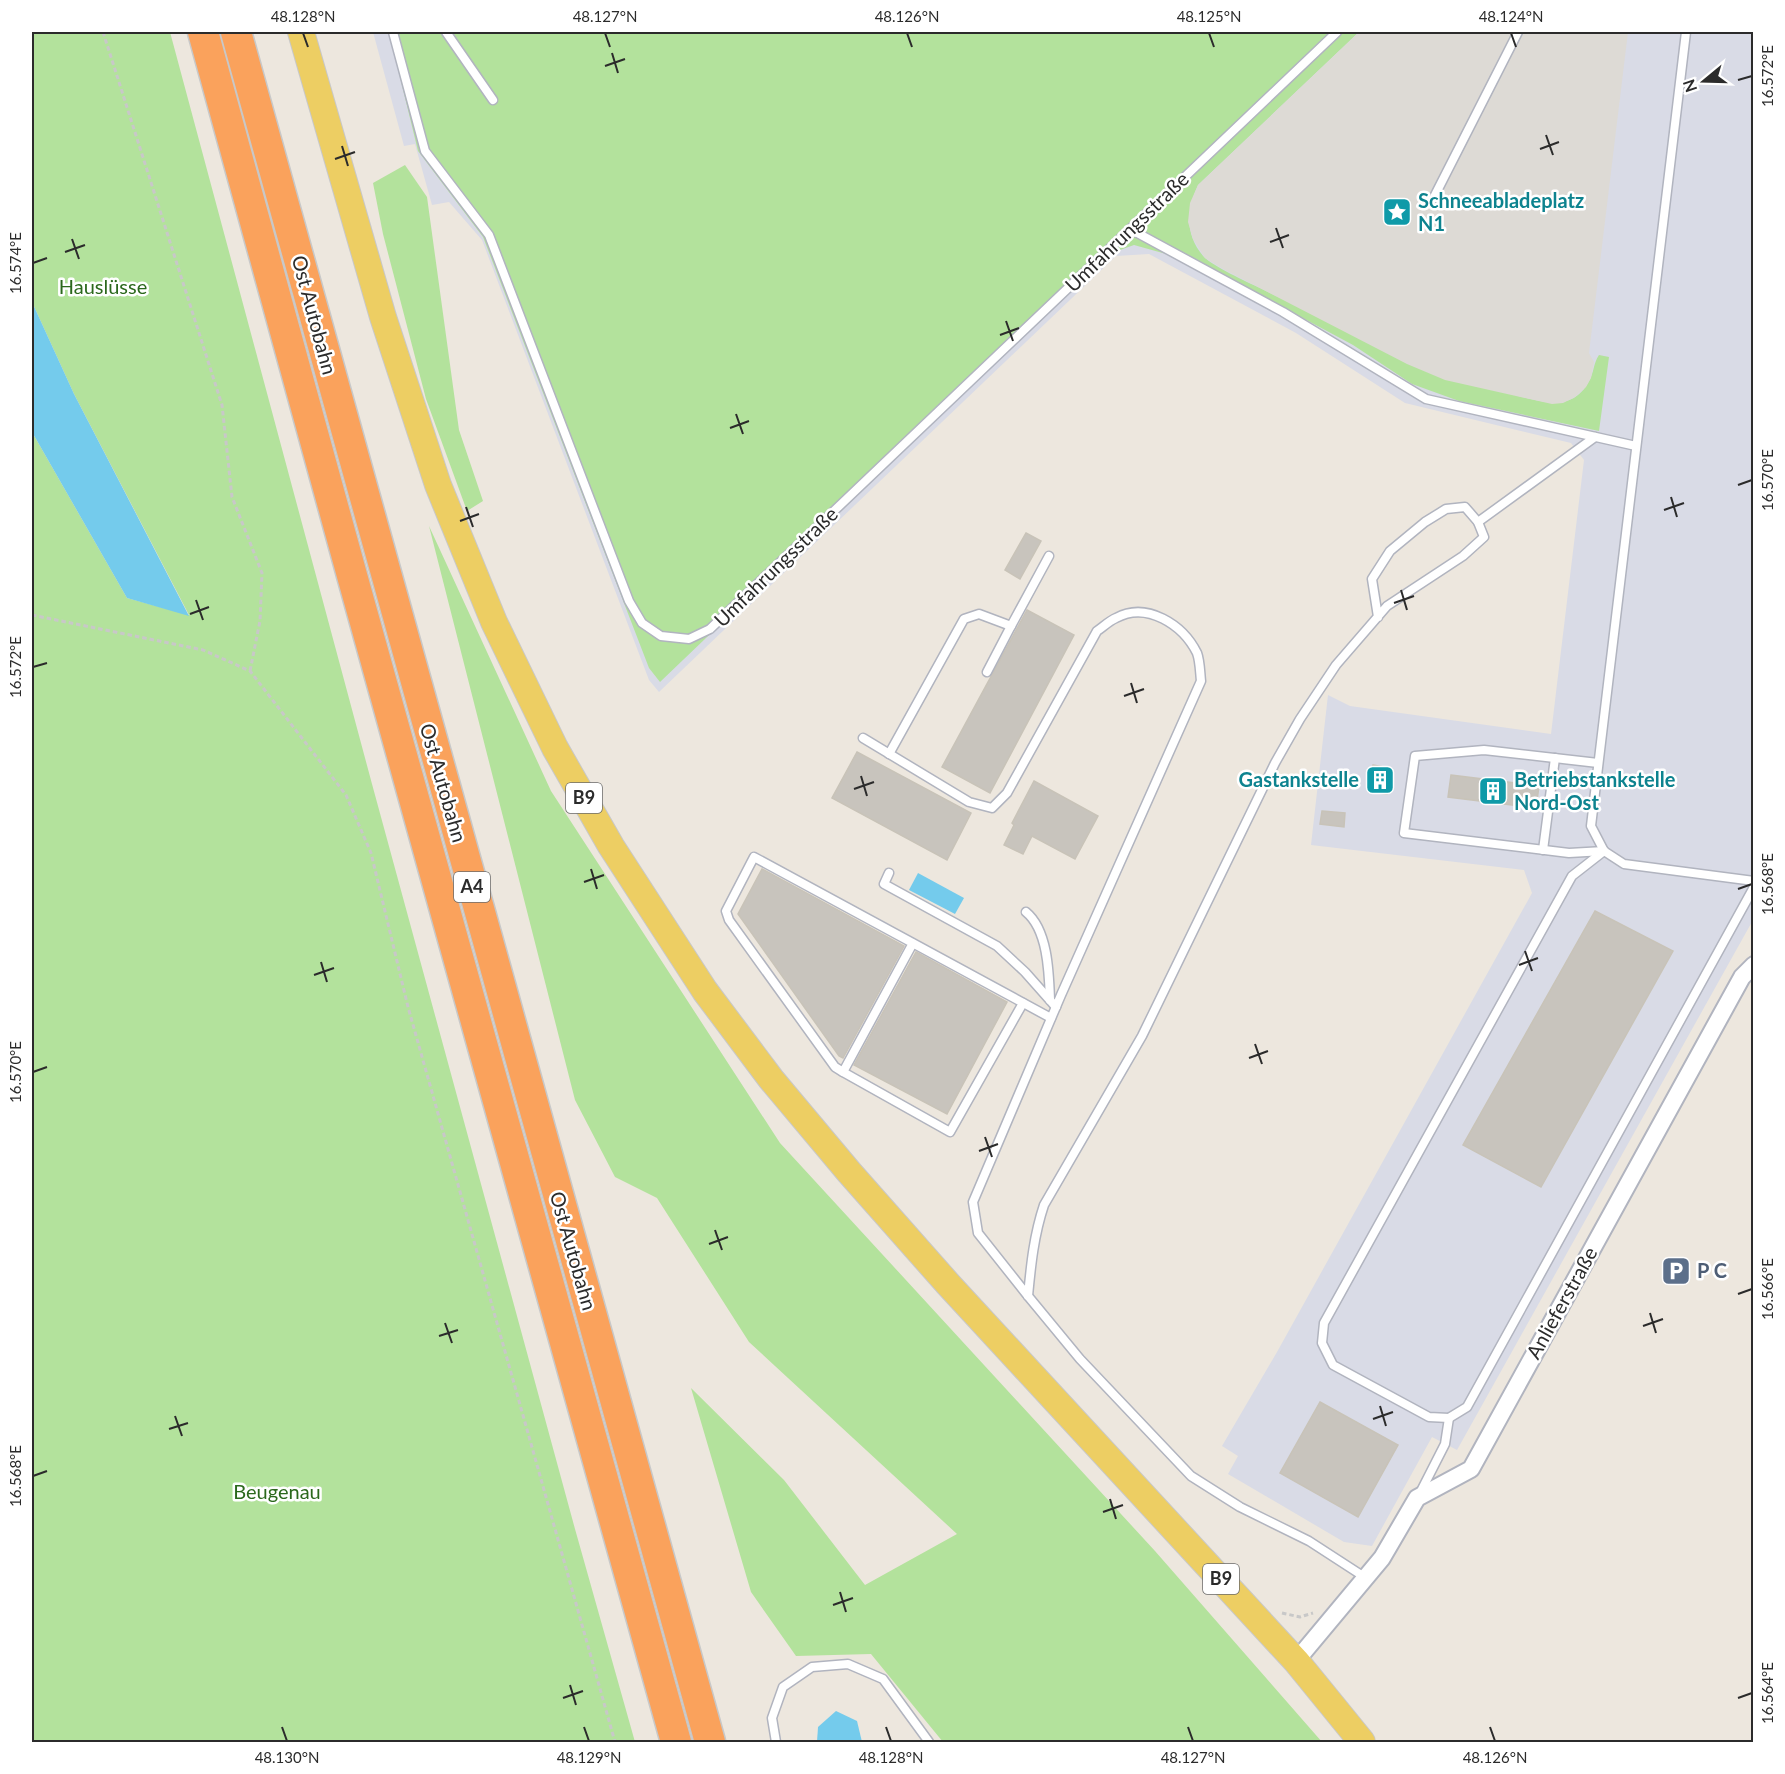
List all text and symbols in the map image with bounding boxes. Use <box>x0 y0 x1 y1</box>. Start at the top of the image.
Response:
text: 48.128°N <box>271 7 335 25</box>
text: 48.127°N <box>573 7 637 25</box>
text: 48.126°N <box>875 7 939 25</box>
text: 48.125°N <box>1177 7 1241 25</box>
text: 48.124°N <box>1479 7 1543 25</box>
text: 16.572°E <box>1758 45 1776 107</box>
north arrow <box>1674 51 1734 111</box>
text: N <box>1678 77 1700 95</box>
street label: Umfahrungsstraße <box>1060 166 1193 296</box>
place label: Schneeabladeplatz N1 <box>1418 188 1584 235</box>
place icon: Schneeabladeplatz N1 <box>1381 196 1413 228</box>
text: 16.574°E <box>6 232 24 294</box>
street label: Ost Autobahn <box>288 252 342 377</box>
park label: Hauslüsse <box>59 274 147 298</box>
text: 16.570°E <box>1758 449 1776 511</box>
street label: Umfahrungsstraße <box>709 501 842 631</box>
text: 16.572°E <box>6 636 24 698</box>
street label: Ost Autobahn <box>416 721 472 845</box>
building icon: Gastankstelle <box>1364 764 1396 796</box>
place label: Gastankstelle <box>1239 767 1359 791</box>
place label: Betriebstankstelle Nord-Ost <box>1514 767 1676 814</box>
building icon: Betriebstankstelle Nord-Ost <box>1477 775 1509 807</box>
road number: B9 <box>566 783 602 813</box>
text: 16.568°E <box>1758 853 1776 915</box>
road number: A4 <box>454 872 490 902</box>
text: 16.570°E <box>6 1041 24 1103</box>
street label: Ost Autobahn <box>546 1189 602 1313</box>
street label: Anlieferstraße <box>1521 1242 1602 1363</box>
parking icon: P C <box>1660 1255 1692 1287</box>
place label: P C <box>1697 1258 1727 1282</box>
text: 16.566°E <box>1758 1258 1776 1320</box>
text: 16.568°E <box>6 1445 24 1507</box>
park label: Beugenau <box>233 1479 321 1503</box>
road number: B9 <box>1203 1564 1239 1594</box>
text: 16.564°E <box>1758 1662 1776 1724</box>
text: 48.130°N <box>255 1748 319 1766</box>
text: 48.129°N <box>557 1748 621 1766</box>
text: 48.128°N <box>859 1748 923 1766</box>
text: 48.127°N <box>1161 1748 1225 1766</box>
text: 48.126°N <box>1463 1748 1527 1766</box>

